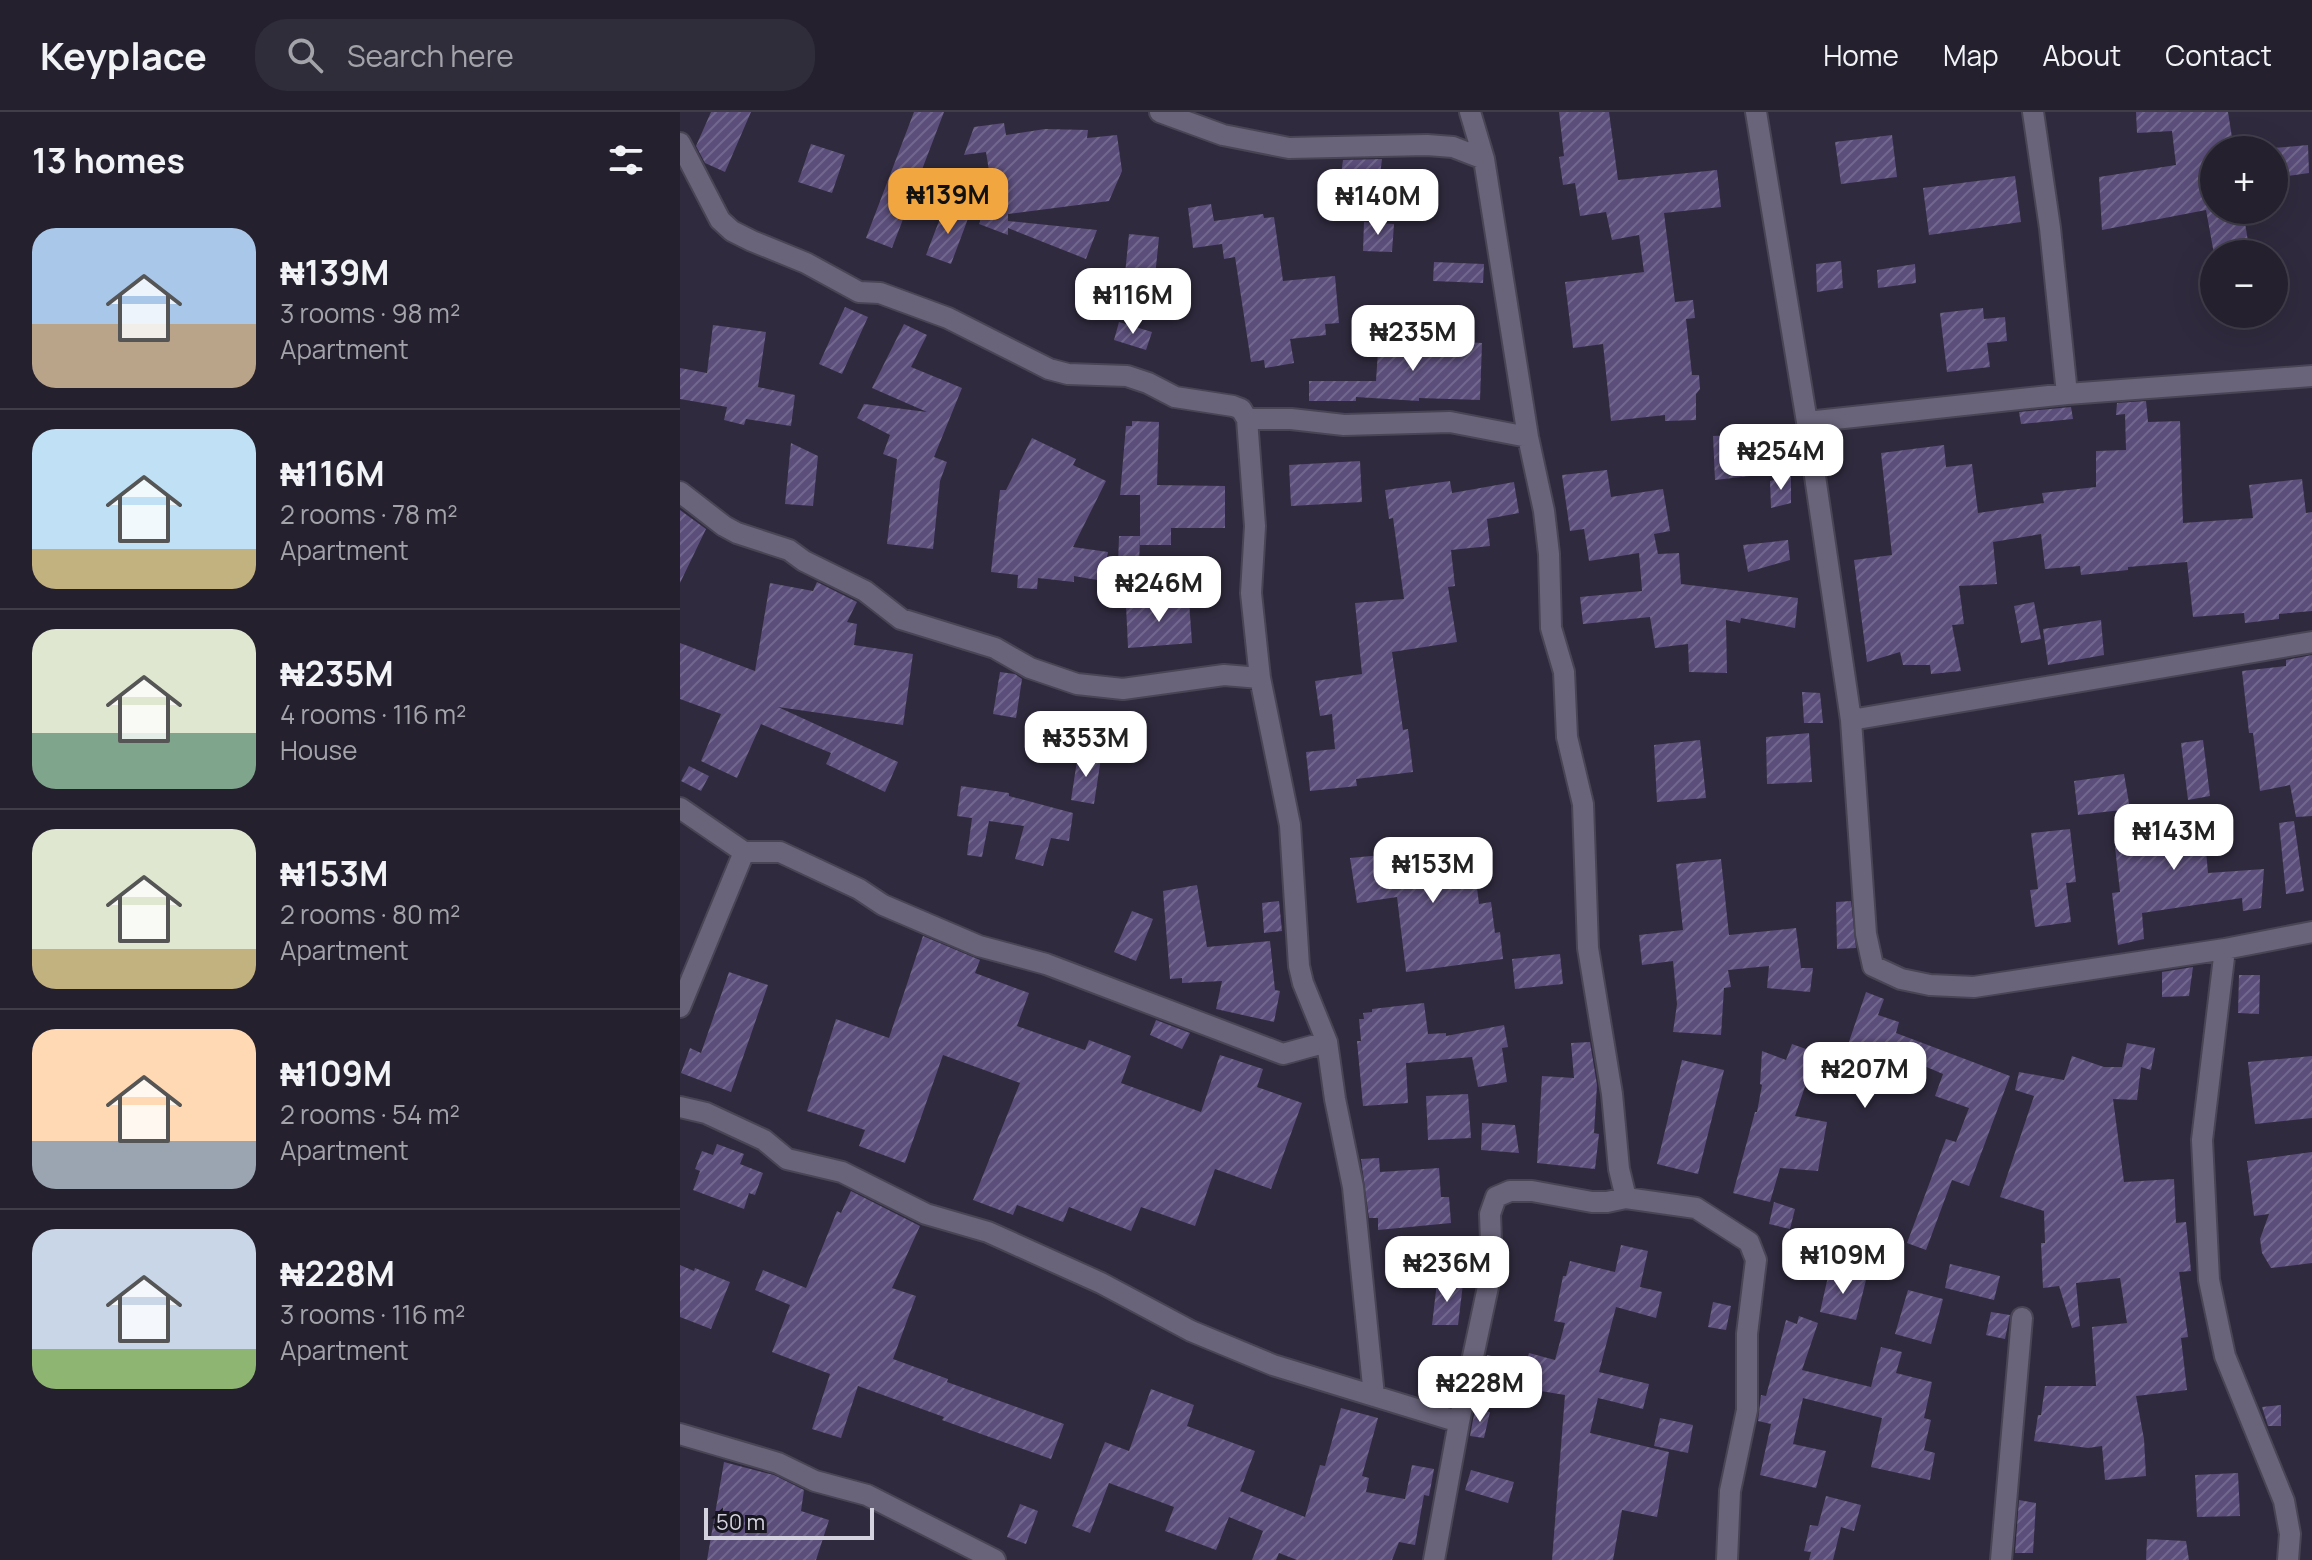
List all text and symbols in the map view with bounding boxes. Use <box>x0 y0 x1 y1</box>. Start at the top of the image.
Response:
search box <box>255 19 815 91</box>
text: Keyplace <box>40 29 207 81</box>
icon: search <box>283 33 327 77</box>
text: Search here <box>347 35 514 76</box>
text: Home <box>1823 36 1899 74</box>
text: Map <box>1943 36 1999 74</box>
text: About <box>2043 36 2121 74</box>
text: Contact <box>2165 36 2272 74</box>
map controls <box>2200 136 2288 328</box>
button: + <box>2200 136 2288 224</box>
text: 13 homes <box>32 137 185 183</box>
icon: filters <box>604 138 648 182</box>
pin: ₦139M <box>892 168 1004 236</box>
pin: ₦140M <box>1322 169 1434 237</box>
text: ₦139M <box>906 176 990 212</box>
text: ₦140M <box>1335 177 1421 213</box>
button: − <box>2200 240 2288 328</box>
text: ₦139M <box>280 249 389 295</box>
icon: home <box>96 260 192 356</box>
pin: ₦116M <box>1077 268 1189 336</box>
text: ₦116M <box>1093 276 1173 312</box>
text: 3 rooms · 98 m² <box>280 295 460 331</box>
pin: ₦235M <box>1357 305 1469 373</box>
text: ₦235M <box>1370 313 1456 349</box>
text: Apartment <box>280 331 409 367</box>
pin: ₦254M <box>1725 424 1837 492</box>
text: ₦254M <box>1737 432 1825 468</box>
text: ₦116M <box>280 450 385 496</box>
icon: home <box>96 461 192 557</box>
text: 2 rooms · 78 m² <box>280 496 458 532</box>
text: Apartment <box>280 532 409 568</box>
pin: ₦246M <box>1103 556 1215 624</box>
text: ₦246M <box>1115 564 1203 600</box>
text: ₦235M <box>280 650 394 696</box>
icon: home <box>96 661 192 757</box>
text: 4 rooms · 116 m² <box>280 696 466 732</box>
pin: ₦353M <box>1030 711 1142 779</box>
text: ₦353M <box>1043 719 1129 755</box>
text: House <box>280 732 357 768</box>
pin: ₦143M <box>2118 804 2230 872</box>
text: ₦143M <box>2132 812 2216 848</box>
pin: ₦153M <box>1377 837 1489 905</box>
text: ₦153M <box>1392 845 1474 881</box>
text: ₦153M <box>280 850 388 896</box>
icon: home <box>96 861 192 957</box>
text: 2 rooms · 80 m² <box>280 896 460 932</box>
text: Apartment <box>280 932 409 968</box>
pin: ₦207M <box>1809 1042 1921 1110</box>
text: ₦109M <box>280 1050 392 1096</box>
text: ₦207M <box>1821 1050 1909 1086</box>
icon: home <box>96 1061 192 1157</box>
text: 2 rooms · 54 m² <box>280 1096 460 1132</box>
text: Apartment <box>280 1132 409 1168</box>
pin: ₦109M <box>1787 1228 1899 1296</box>
pin: ₦236M <box>1391 1236 1503 1304</box>
text: ₦109M <box>1800 1236 1886 1272</box>
text: ₦236M <box>1403 1244 1491 1280</box>
text: ₦228M <box>280 1250 395 1296</box>
icon: home <box>96 1261 192 1357</box>
text: 3 rooms · 116 m² <box>280 1296 466 1332</box>
text: Apartment <box>280 1332 409 1368</box>
pin: ₦228M <box>1424 1356 1536 1424</box>
text: ₦228M <box>1436 1364 1524 1400</box>
scale bar <box>704 1504 874 1540</box>
text: 50 m <box>716 1507 765 1537</box>

